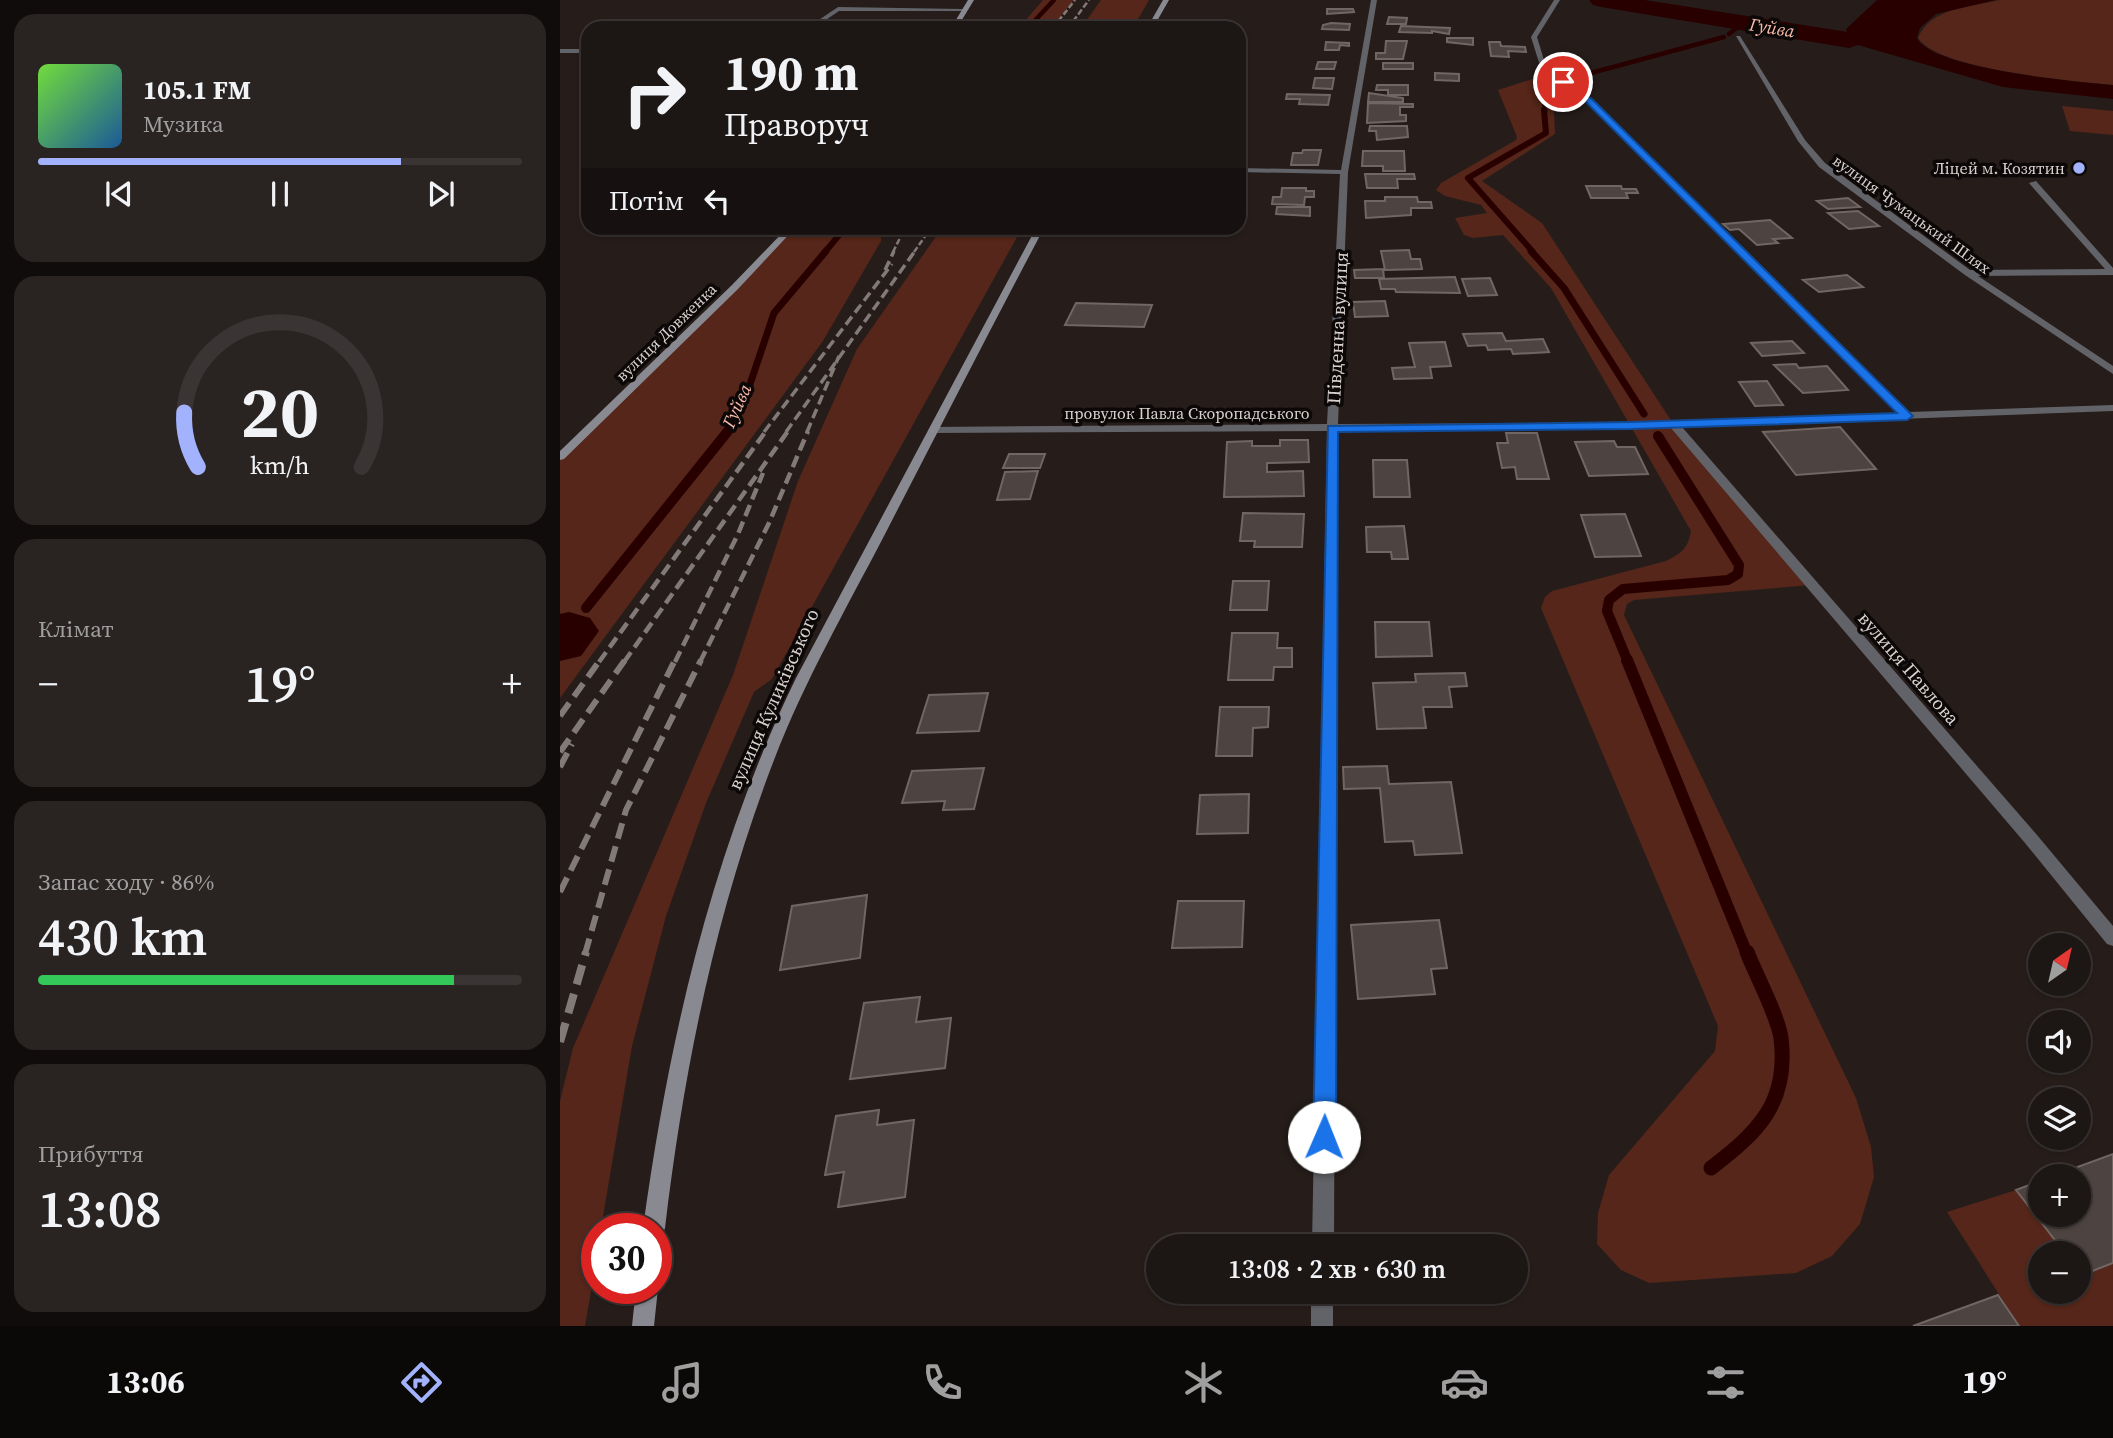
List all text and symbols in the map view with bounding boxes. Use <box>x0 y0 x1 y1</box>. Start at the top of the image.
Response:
water label: Гуйва <box>1747 11 1797 44</box>
text: 190 m <box>724 39 859 106</box>
icon: right <box>609 49 700 140</box>
pin <box>1533 52 1593 112</box>
icon: arrive <box>1544 63 1582 101</box>
text: 105.1 FM <box>143 72 251 108</box>
text: Праворуч <box>724 103 869 147</box>
text: Музика <box>143 108 224 140</box>
street label: вулиця Чумацький Шлях <box>1829 149 1996 279</box>
place label: Ліцей м. Козятин <box>1934 157 2065 179</box>
marker: Ліцей м. Козятин <box>2071 160 2087 176</box>
icon: previous <box>100 175 138 213</box>
icon: pause <box>261 175 299 213</box>
icon: next <box>422 175 460 213</box>
icon: left <box>698 182 736 220</box>
text: Потім <box>609 183 684 219</box>
street label: Південна вулиця <box>1320 251 1354 405</box>
street label: вулиця Довженка <box>611 278 722 386</box>
text: 20 <box>241 362 319 461</box>
water label: Гуйва <box>715 379 757 433</box>
street label: провулок Павла Скоропадського <box>1064 402 1310 424</box>
text: km/h <box>250 447 310 481</box>
street label: вулиця Куликівського <box>721 604 825 794</box>
street label: вулиця Павлова <box>1852 606 1966 731</box>
text: Клімат <box>38 613 114 645</box>
text: 19° <box>244 648 316 719</box>
text: − <box>38 658 58 710</box>
text: + <box>502 658 522 710</box>
text: Запас ходу · 86% <box>38 866 214 898</box>
text: 430 km <box>38 901 207 972</box>
north arrow <box>2028 933 2091 996</box>
map controls <box>2028 933 2091 1304</box>
button: sound <box>2028 1010 2091 1073</box>
button: layers <box>2028 1087 2091 1150</box>
position arrow <box>1287 1100 1361 1174</box>
text: Прибуття <box>38 1138 144 1170</box>
button: + <box>2028 1164 2091 1227</box>
text: 13:08 <box>38 1173 162 1244</box>
speed limit sign: 30 <box>581 1213 672 1304</box>
button: − <box>2028 1241 2091 1304</box>
text: 13:08 · 2 хв · 630 m <box>1228 1251 1446 1287</box>
icon: directions <box>397 1358 446 1407</box>
icon: music <box>658 1358 707 1407</box>
icon: phone <box>918 1358 967 1407</box>
icon: climate <box>1179 1358 1228 1407</box>
icon: car <box>1440 1358 1489 1407</box>
icon: filters <box>1701 1358 1750 1407</box>
text: 13:06 <box>106 1360 185 1404</box>
text: 19° <box>1962 1360 2007 1404</box>

